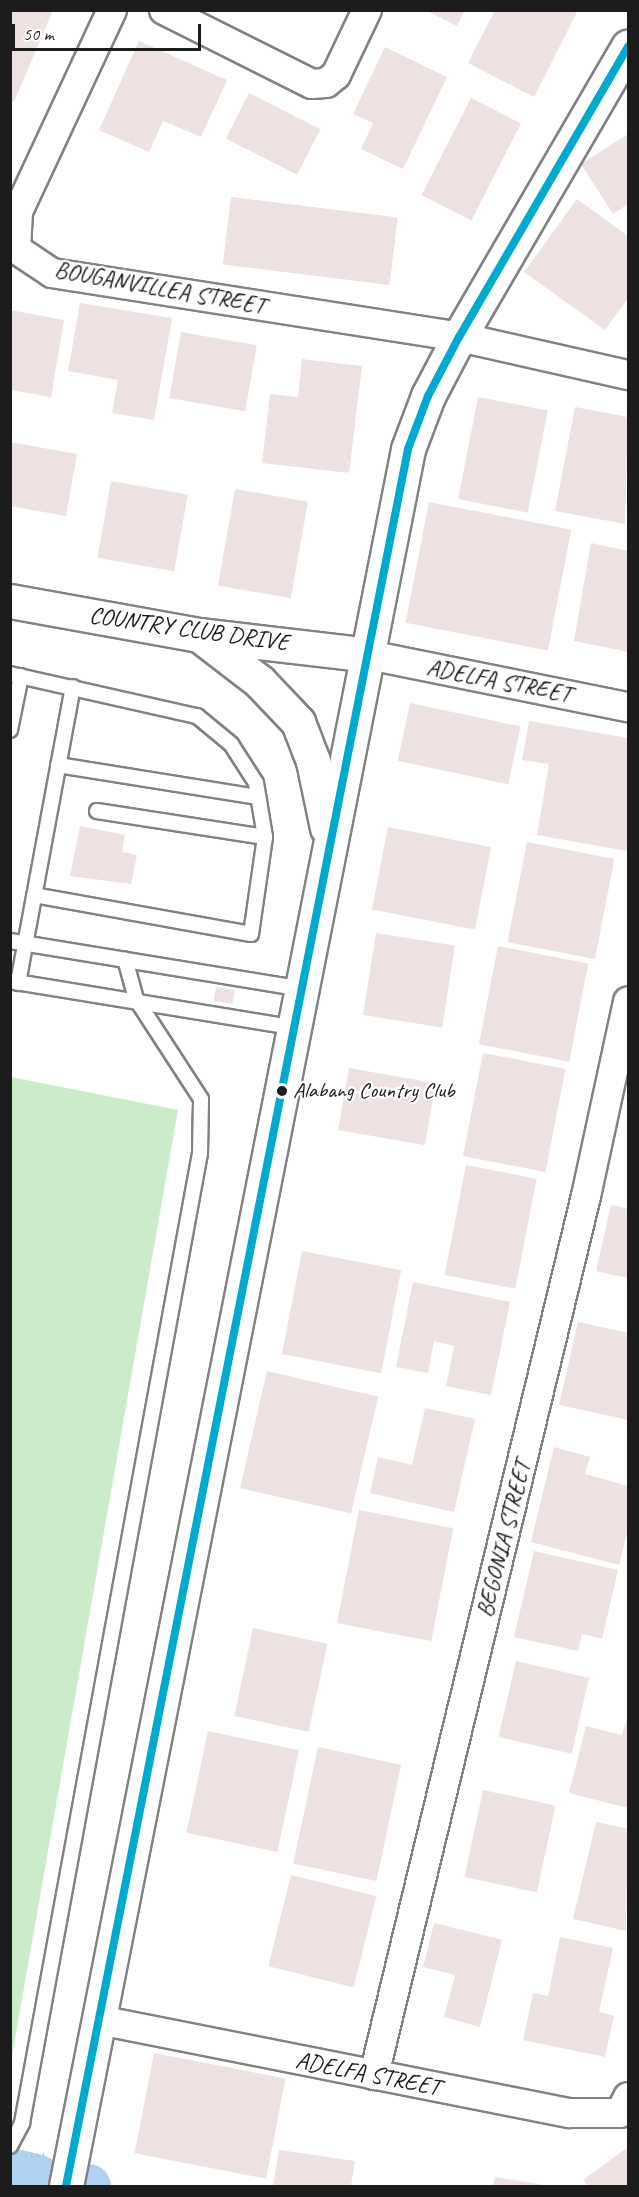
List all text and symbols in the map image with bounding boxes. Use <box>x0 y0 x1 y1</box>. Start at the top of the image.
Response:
scale bar <box>15 12 204 50</box>
text: 50 m <box>23 23 54 45</box>
street label: BOUGANVILLEA STREET <box>52 255 268 321</box>
street label: COUNTRY CLUB DRIVE <box>88 601 290 657</box>
street label: ADELFA STREET <box>424 653 574 709</box>
place label: Alabang Country Club <box>293 1078 455 1104</box>
marker: Alabang Country Club <box>276 1085 288 1097</box>
street label: BEGONIA STREET <box>471 1458 537 1620</box>
street label: ADELFA STREET <box>293 2046 443 2102</box>

